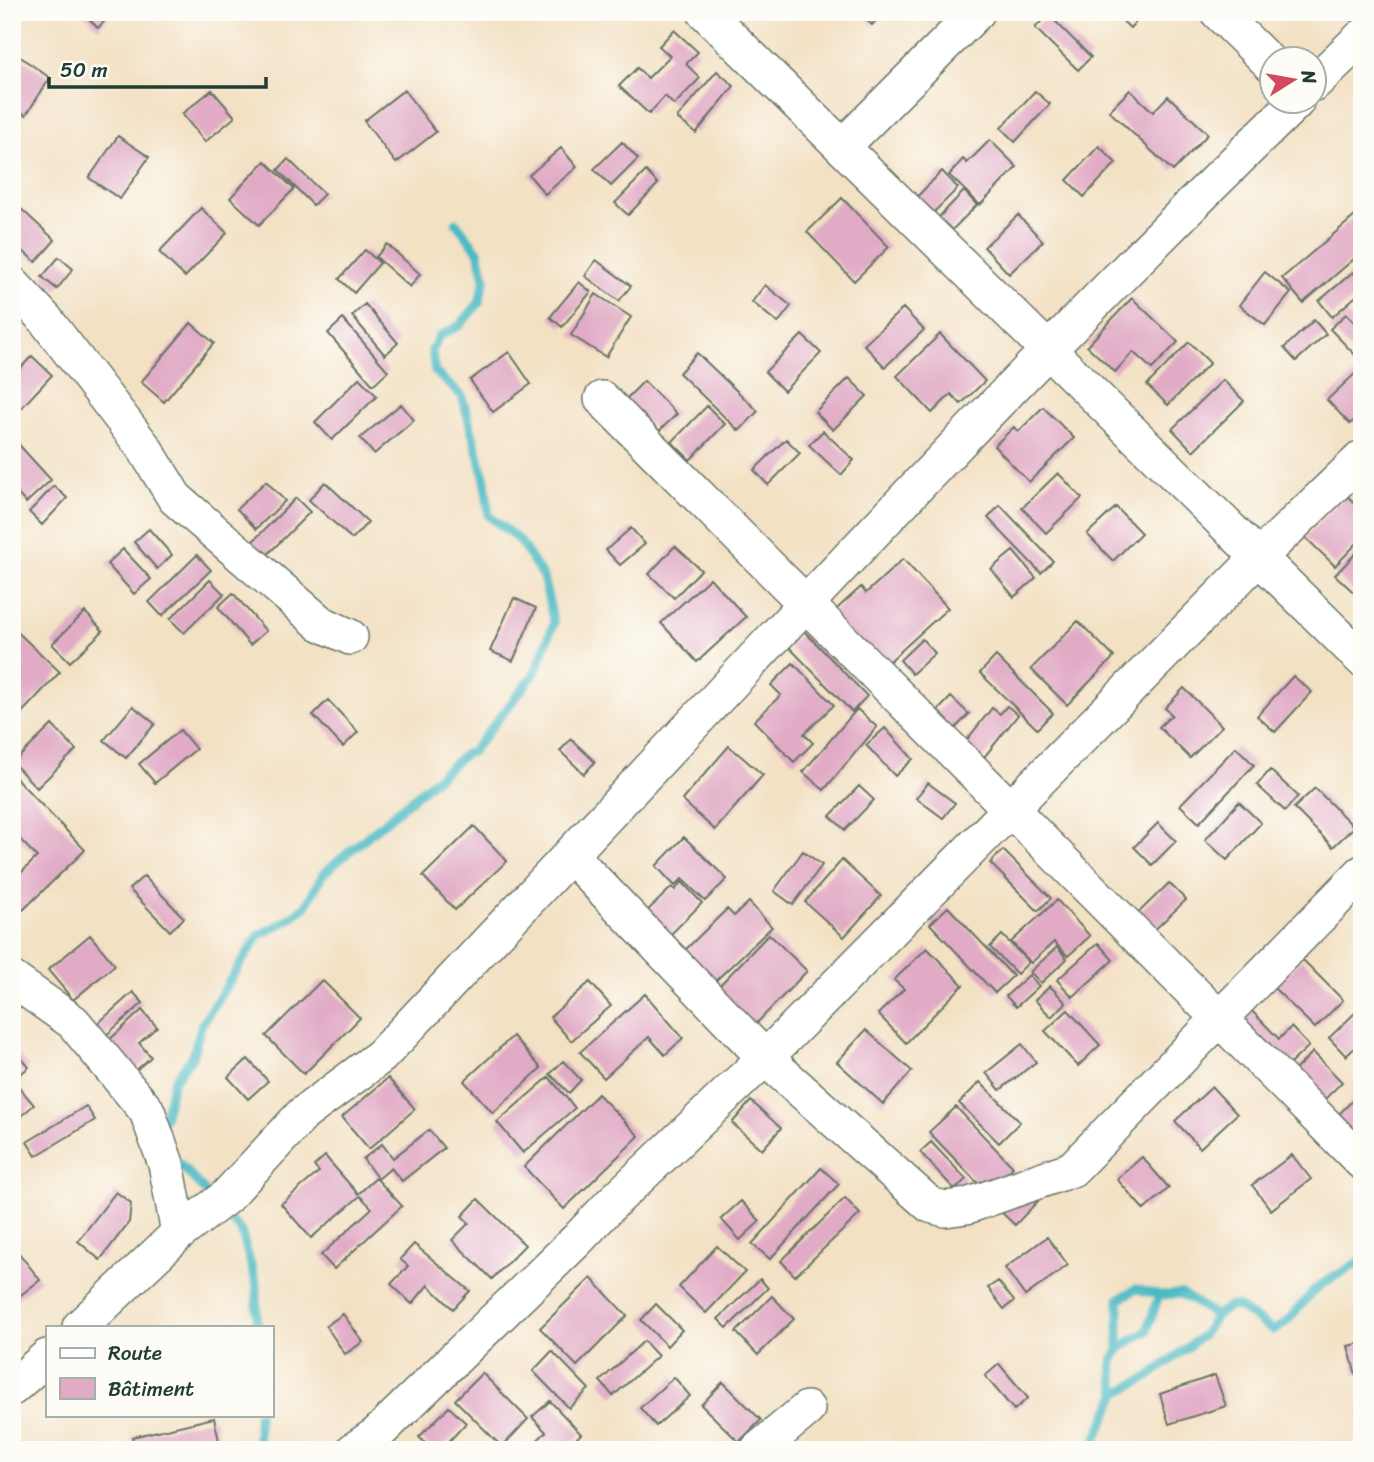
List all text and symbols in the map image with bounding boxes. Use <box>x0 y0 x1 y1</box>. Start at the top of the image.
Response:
scale bar <box>49 46 266 90</box>
north arrow <box>1258 46 1328 116</box>
text: 50 m <box>60 51 108 89</box>
text: N <box>1292 66 1327 87</box>
legend <box>46 1326 273 1416</box>
text: Route <box>108 1334 162 1372</box>
text: Bâtiment <box>108 1370 194 1408</box>

